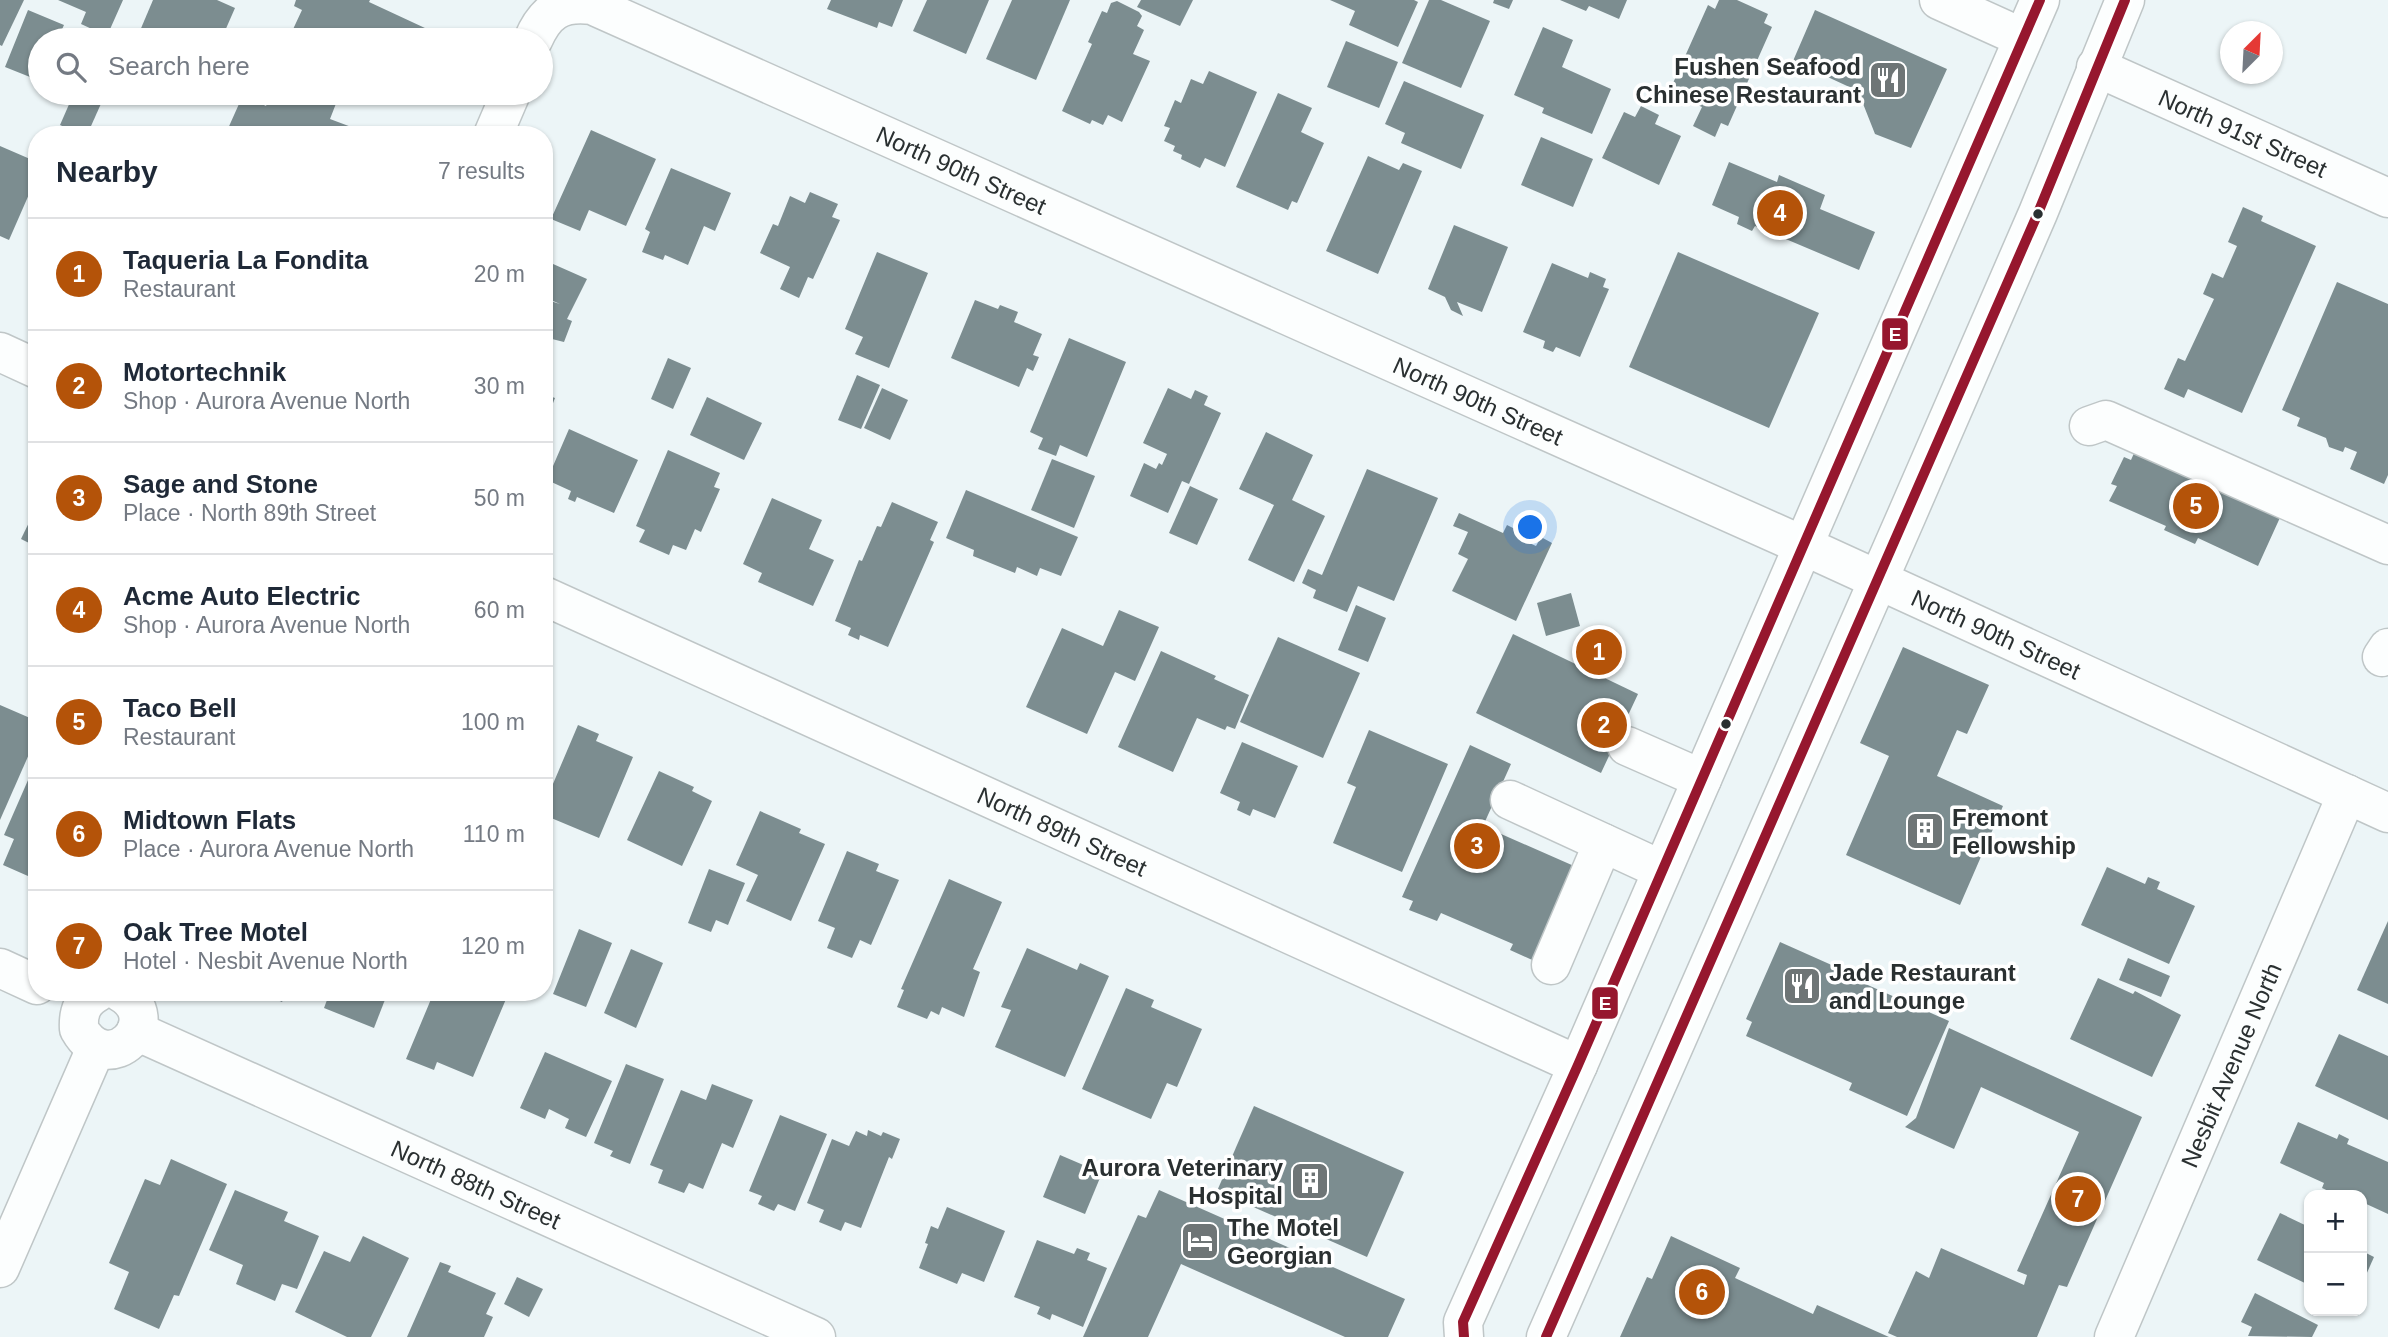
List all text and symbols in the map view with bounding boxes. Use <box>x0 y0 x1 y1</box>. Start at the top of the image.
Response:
north arrow <box>2220 21 2283 84</box>
search box <box>28 28 553 105</box>
icon: search <box>52 48 90 86</box>
text: Search here <box>108 51 250 81</box>
place label: Fushen Seafood Chinese Restaurant <box>1636 53 1861 108</box>
restaurant icon: Fushen Seafood Chinese Restaurant <box>1867 59 1909 101</box>
street label: North 91st Street <box>2155 83 2332 183</box>
street label: North 90th Street <box>872 120 1051 220</box>
text: Nearby <box>56 155 158 188</box>
text: 7 results <box>438 158 525 184</box>
pin: 4 <box>1757 187 1803 239</box>
unlabelled marker <box>2031 207 2045 221</box>
text: Taqueria La Fondita <box>123 245 368 275</box>
text: 1 <box>73 261 85 287</box>
text: 20 m <box>474 261 525 287</box>
text: Restaurant <box>123 276 236 302</box>
line badge: E <box>1881 317 1909 351</box>
text: E <box>1889 324 1901 345</box>
street label: North 90th Street <box>1389 351 1568 450</box>
text: Motortechnik <box>123 357 286 387</box>
text: 2 <box>73 373 85 399</box>
text: 30 m <box>474 373 525 399</box>
text: Shop · Aurora Avenue North <box>123 388 410 414</box>
text: Sage and Stone <box>123 469 318 499</box>
pin: 5 <box>2173 480 2219 532</box>
text: 3 <box>73 485 85 511</box>
text: 50 m <box>474 485 525 511</box>
text: Place · North 89th Street <box>123 500 376 526</box>
your location <box>1513 510 1547 544</box>
text: Acme Auto Electric <box>123 581 360 611</box>
street label: North 90th Street <box>1907 583 2085 684</box>
text: 4 <box>73 597 85 623</box>
text: 60 m <box>474 597 525 623</box>
text: Shop · Aurora Avenue North <box>123 612 410 638</box>
pin: 1 <box>1576 626 1622 678</box>
text: Taco Bell <box>123 693 237 723</box>
pin: 2 <box>1581 699 1627 751</box>
text: 5 <box>73 709 85 735</box>
text: 100 m <box>461 709 525 735</box>
unlabelled marker <box>1719 717 1733 731</box>
text: Restaurant <box>123 724 236 750</box>
street label: North 89th Street <box>973 781 1151 881</box>
place label: Fremont Fellowship <box>1952 804 2076 859</box>
text: Midtown Flats <box>123 805 296 835</box>
building icon: Fremont Fellowship <box>1904 810 1946 852</box>
pin: 3 <box>1454 820 1500 872</box>
text: 6 <box>73 821 85 847</box>
text: 110 m <box>463 821 525 847</box>
text: Place · Aurora Avenue North <box>123 836 414 862</box>
text: Oak Tree Motel <box>123 917 308 947</box>
text: 7 <box>73 933 85 959</box>
text: 120 m <box>461 933 525 959</box>
text: Hotel · Nesbit Avenue North <box>123 948 408 974</box>
place label: Jade Restaurant and Lounge <box>1829 959 2016 1014</box>
street label: Nesbit Avenue North <box>2175 959 2286 1171</box>
restaurant icon: Jade Restaurant and Lounge <box>1781 965 1823 1007</box>
line badge: E <box>1591 986 1619 1020</box>
text: E <box>1599 993 1611 1014</box>
street label: North 88th Street <box>387 1134 565 1234</box>
place label: Aurora Veterinary Hospital <box>1082 1154 1284 1209</box>
building icon: Aurora Veterinary Hospital <box>1289 1160 1331 1202</box>
pin: 7 <box>2055 1173 2101 1225</box>
map controls <box>2304 1190 2367 1316</box>
button: + <box>2304 1190 2367 1253</box>
place label: The Motel Georgian <box>1227 1214 1339 1269</box>
hotel icon: The Motel Georgian <box>1179 1220 1221 1262</box>
button: − <box>2304 1253 2367 1316</box>
pin: 6 <box>1679 1266 1725 1318</box>

